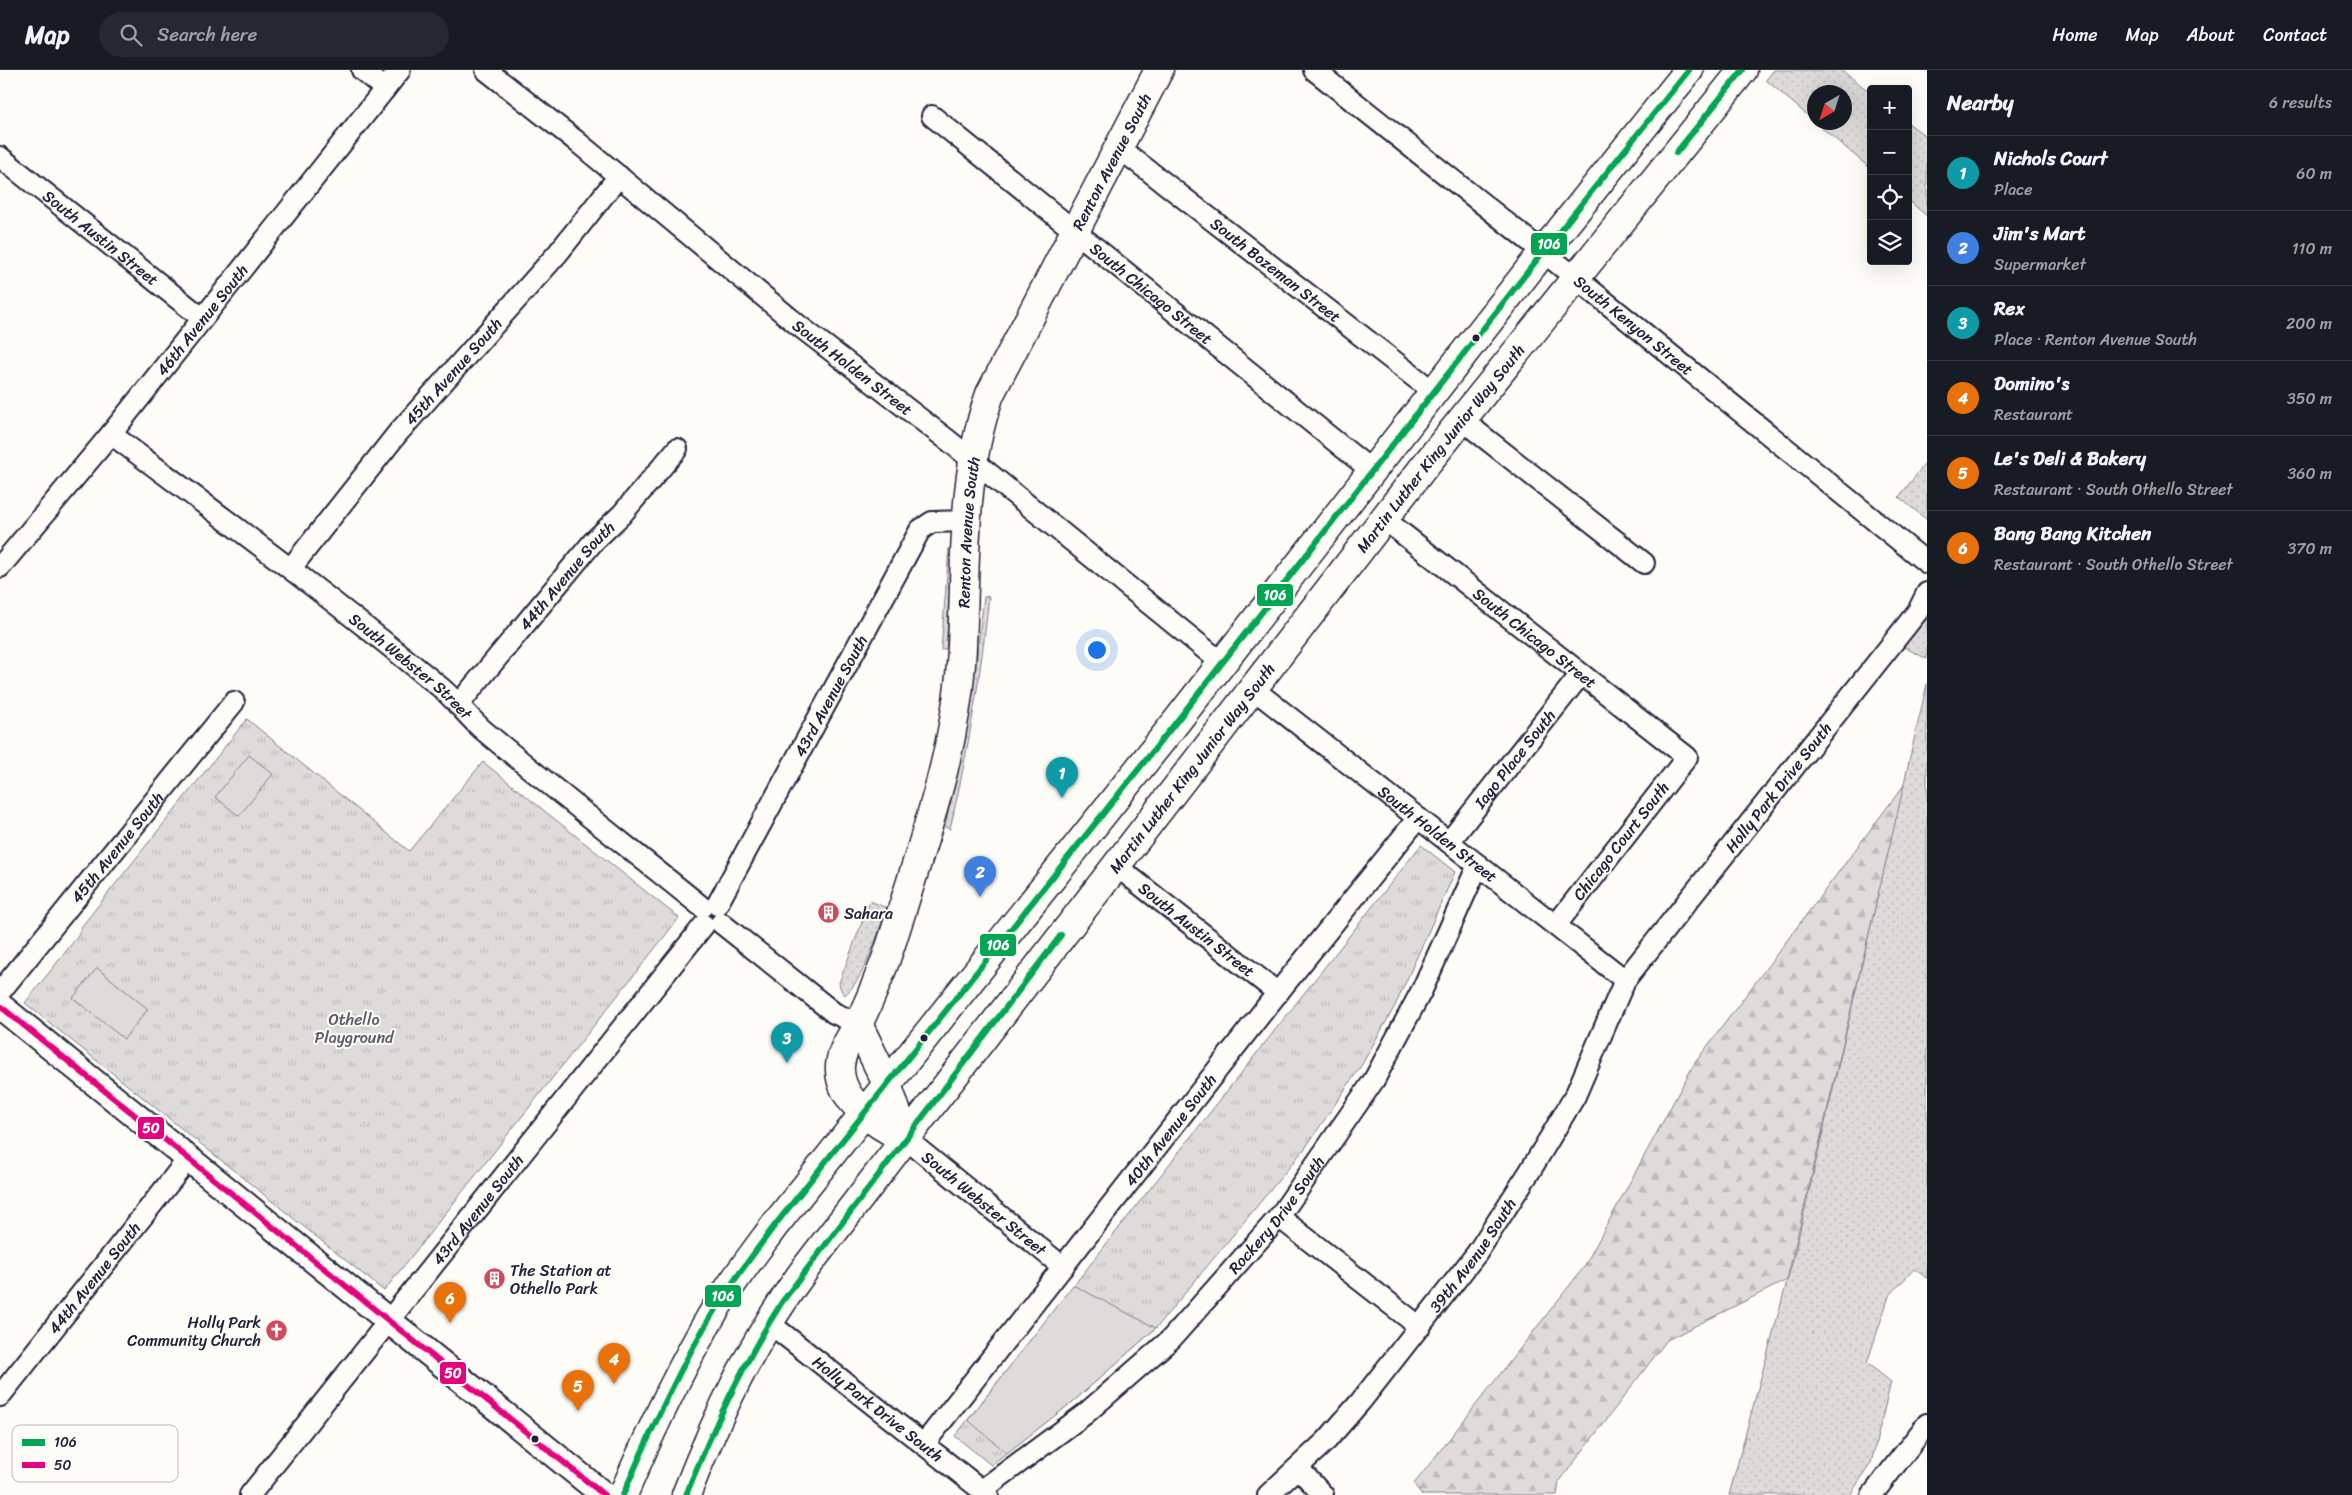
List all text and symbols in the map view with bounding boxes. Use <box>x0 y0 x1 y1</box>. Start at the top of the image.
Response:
search box <box>99 12 449 57</box>
text: Map <box>25 14 69 56</box>
text: Search here <box>157 18 257 51</box>
text: Home <box>2053 19 2098 51</box>
text: Map <box>2126 19 2159 51</box>
text: About <box>2187 19 2235 51</box>
text: Contact <box>2263 19 2327 51</box>
icon: search <box>117 21 145 49</box>
text: Nearby <box>1947 84 2013 122</box>
north arrow <box>1807 85 1852 130</box>
map controls <box>1867 85 1912 265</box>
button: + <box>1867 85 1912 130</box>
street label: Renton Avenue South <box>1063 87 1159 236</box>
text: 6 results <box>2269 88 2332 117</box>
button: − <box>1867 130 1912 175</box>
text: Nichols Court <box>1994 142 2108 175</box>
text: 1 <box>1960 159 1966 188</box>
text: 60 m <box>2296 159 2332 188</box>
button: locate <box>1867 175 1912 220</box>
text: Place <box>1994 175 2033 204</box>
street label: South Austin Street <box>36 182 166 293</box>
street label: South Bozeman Street <box>1204 209 1348 330</box>
text: Jim's Mart <box>1994 217 2085 250</box>
button: layers <box>1867 220 1912 265</box>
line badge: 106 <box>1530 232 1568 256</box>
text: 106 <box>1538 232 1560 257</box>
street label: South Chicago Street <box>1083 234 1220 352</box>
text: 2 <box>1958 234 1968 263</box>
text: 110 m <box>2292 234 2332 263</box>
text: Supermarket <box>1994 250 2086 279</box>
street label: 46th Avenue South <box>148 258 255 382</box>
street label: South Kenyon Street <box>1567 267 1700 383</box>
text: Rex <box>1994 292 2025 325</box>
text: 3 <box>1959 309 1967 338</box>
text: 200 m <box>2286 309 2332 338</box>
street label: 45th Avenue South <box>397 310 509 432</box>
street label: South Holden Street <box>786 311 919 423</box>
text: Place · Renton Avenue South <box>1994 325 2197 354</box>
unlabelled marker <box>1471 333 1481 343</box>
street label: Martin Luther King Junior Way South <box>1348 337 1532 559</box>
text: Domino's <box>1994 367 2069 400</box>
text: 4 <box>1958 384 1968 413</box>
text: 350 m <box>2287 384 2332 413</box>
text: Restaurant <box>1994 400 2073 429</box>
text: Le's Deli & Bakery <box>1994 442 2146 475</box>
street label: Renton Avenue South <box>949 454 988 608</box>
text: 5 <box>1958 459 1968 488</box>
text: 360 m <box>2288 459 2332 488</box>
text: Restaurant · South Othello Street <box>1994 475 2233 504</box>
street label: 44th Avenue South <box>511 514 622 637</box>
text: Bang Bang Kitchen <box>1994 517 2151 550</box>
text: 6 <box>1958 534 1968 563</box>
text: 370 m <box>2288 534 2332 563</box>
text: Restaurant · South Othello Street <box>1994 550 2233 579</box>
street label: South Chicago Street <box>1466 579 1604 696</box>
line badge: 106 <box>1256 583 1294 607</box>
text: 106 <box>1264 583 1286 608</box>
street label: South Webster Street <box>343 605 480 726</box>
street label: 43rd Avenue South <box>785 629 875 762</box>
your location <box>1084 637 1110 663</box>
street label: Martin Luther King Junior Way South <box>1101 656 1282 880</box>
street label: Iago Place South <box>1465 703 1563 815</box>
street label: Holly Park Drive South <box>1717 715 1839 859</box>
pin: 1 <box>1046 757 1078 798</box>
street label: Chicago Court South <box>1565 775 1677 907</box>
street label: South Holden Street <box>1372 777 1504 890</box>
street label: 45th Avenue South <box>63 785 171 910</box>
pin: 2 <box>964 856 996 897</box>
street label: South Austin Street <box>1132 874 1262 985</box>
place label: Sahara <box>844 899 893 928</box>
building icon: Sahara <box>816 901 840 925</box>
line badge: 106 <box>979 933 1017 957</box>
text: 106 <box>987 933 1009 958</box>
park label: Othello Playground <box>314 1005 395 1052</box>
pin: 3 <box>771 1022 803 1063</box>
unlabelled marker <box>919 1033 929 1043</box>
street label: 40th Avenue South <box>1116 1067 1224 1193</box>
line badge: 50 <box>137 1116 165 1140</box>
text: 50 <box>142 1116 160 1141</box>
street label: South Webster Street <box>915 1143 1054 1263</box>
street label: 43rd Avenue South <box>424 1147 531 1271</box>
street label: Rockery Drive South <box>1220 1150 1332 1281</box>
street label: 39th Avenue South <box>1421 1192 1524 1319</box>
street label: 44th Avenue South <box>40 1215 148 1340</box>
place label: The Station at Othello Park <box>510 1256 612 1303</box>
building icon: The Station at Othello Park <box>482 1267 506 1291</box>
pin: 6 <box>434 1282 466 1323</box>
line badge: 106 <box>704 1284 742 1308</box>
text: 106 <box>712 1284 734 1309</box>
place label: Holly Park Community Church <box>127 1308 261 1355</box>
church icon: Holly Park Community Church <box>265 1319 289 1343</box>
pin: 4 <box>598 1343 630 1384</box>
street label: Holly Park Drive South <box>806 1348 950 1469</box>
line badge: 50 <box>439 1361 467 1385</box>
text: 50 <box>444 1361 462 1386</box>
pin: 5 <box>562 1370 594 1411</box>
legend <box>12 1425 178 1482</box>
text: 106 <box>54 1430 77 1455</box>
unlabelled marker <box>530 1434 540 1444</box>
text: 50 <box>54 1453 72 1478</box>

